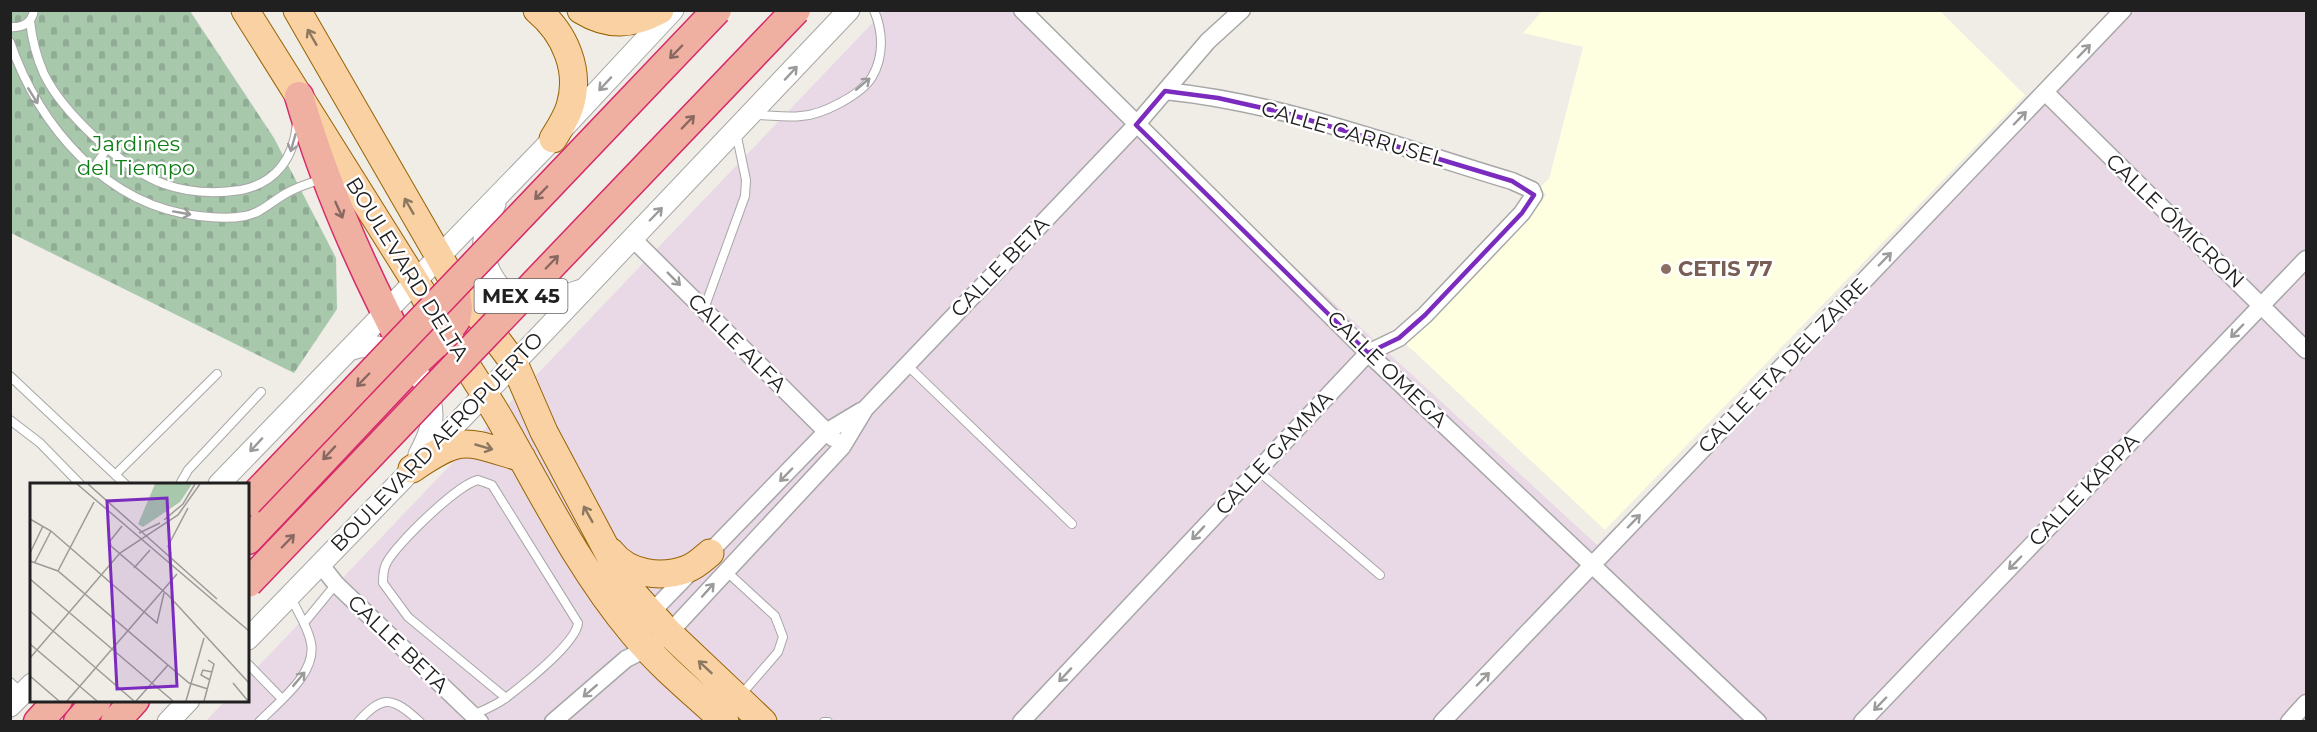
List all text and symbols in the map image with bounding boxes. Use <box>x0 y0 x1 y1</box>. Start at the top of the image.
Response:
one-way arrow <box>306 29 318 46</box>
one-way arrow <box>2077 44 2091 59</box>
one-way arrow <box>669 45 684 60</box>
one-way arrow <box>783 65 798 80</box>
one-way arrow <box>598 76 612 91</box>
one-way arrow <box>855 78 871 91</box>
one-way arrow <box>28 87 40 104</box>
street label: CALLE CARRUSEL <box>1258 95 1448 172</box>
one-way arrow <box>2013 111 2027 126</box>
one-way arrow <box>680 114 695 129</box>
park label: Jardines del Tiempo <box>77 131 195 180</box>
one-way arrow <box>287 134 298 153</box>
street label: CALLE ÓMICRON <box>2101 148 2250 293</box>
street label: BOULEVARD DELTA <box>341 172 475 366</box>
one-way arrow <box>534 185 548 200</box>
one-way arrow <box>403 198 415 215</box>
one-way arrow <box>334 201 346 219</box>
one-way arrow <box>649 206 663 221</box>
one-way arrow <box>171 208 191 219</box>
street label: CALLE BETA <box>945 210 1054 322</box>
one-way arrow <box>1878 252 1893 267</box>
one-way arrow <box>545 255 560 270</box>
place label: CETIS 77 <box>1678 256 1773 281</box>
marker: CETIS 77 <box>1659 262 1673 276</box>
one-way arrow <box>666 272 681 287</box>
street label: CALLE ETA DEL ZAIRE <box>1693 273 1873 458</box>
road number: MEX 45 <box>474 279 568 313</box>
street label: CALLE ALFA <box>683 288 792 398</box>
street label: CALLE OMEGA <box>1322 305 1453 433</box>
one-way arrow <box>2230 324 2244 339</box>
street label: BOULEVARD AEROPUERTO <box>325 327 548 557</box>
one-way arrow <box>356 372 371 387</box>
street label: CALLE GAMMA <box>1210 385 1338 520</box>
street label: CALLE KAPPA <box>2023 427 2144 551</box>
one-way arrow <box>249 438 263 453</box>
one-way arrow <box>474 442 493 453</box>
one-way arrow <box>322 446 337 461</box>
one-way arrow <box>779 467 793 482</box>
inset map <box>30 483 249 702</box>
one-way arrow <box>581 506 593 523</box>
one-way arrow <box>1627 514 1641 529</box>
one-way arrow <box>1191 525 1205 540</box>
one-way arrow <box>281 533 295 548</box>
one-way arrow <box>2008 555 2022 570</box>
one-way arrow <box>701 582 715 597</box>
street label: CALLE BETA <box>343 589 455 698</box>
one-way arrow <box>698 660 713 674</box>
one-way arrow <box>1058 667 1072 682</box>
one-way arrow <box>292 671 305 687</box>
one-way arrow <box>1476 672 1490 687</box>
one-way arrow <box>583 684 598 698</box>
one-way arrow <box>1872 696 1887 711</box>

